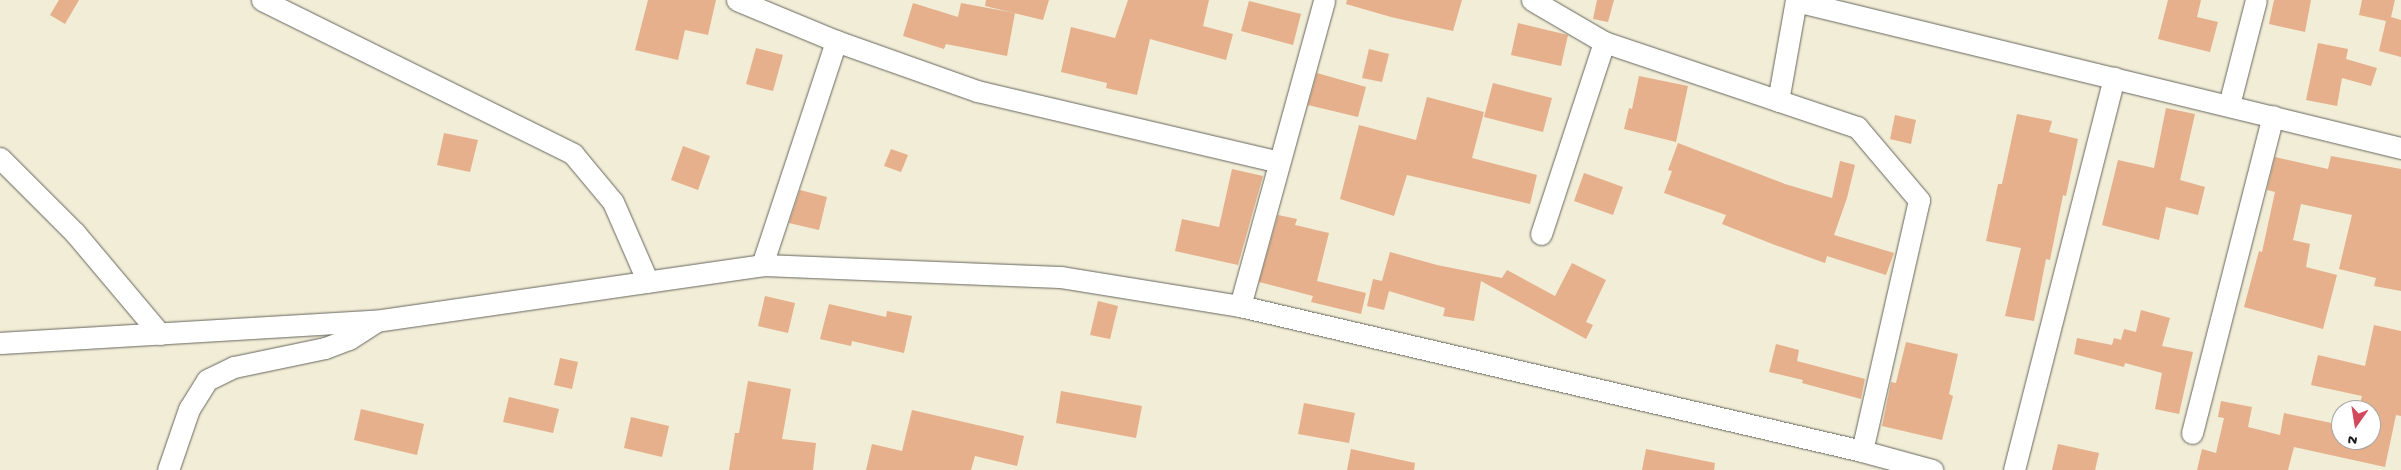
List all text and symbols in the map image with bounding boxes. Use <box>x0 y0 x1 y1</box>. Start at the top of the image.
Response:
north arrow <box>2331 400 2381 450</box>
text: N <box>2346 430 2359 448</box>

